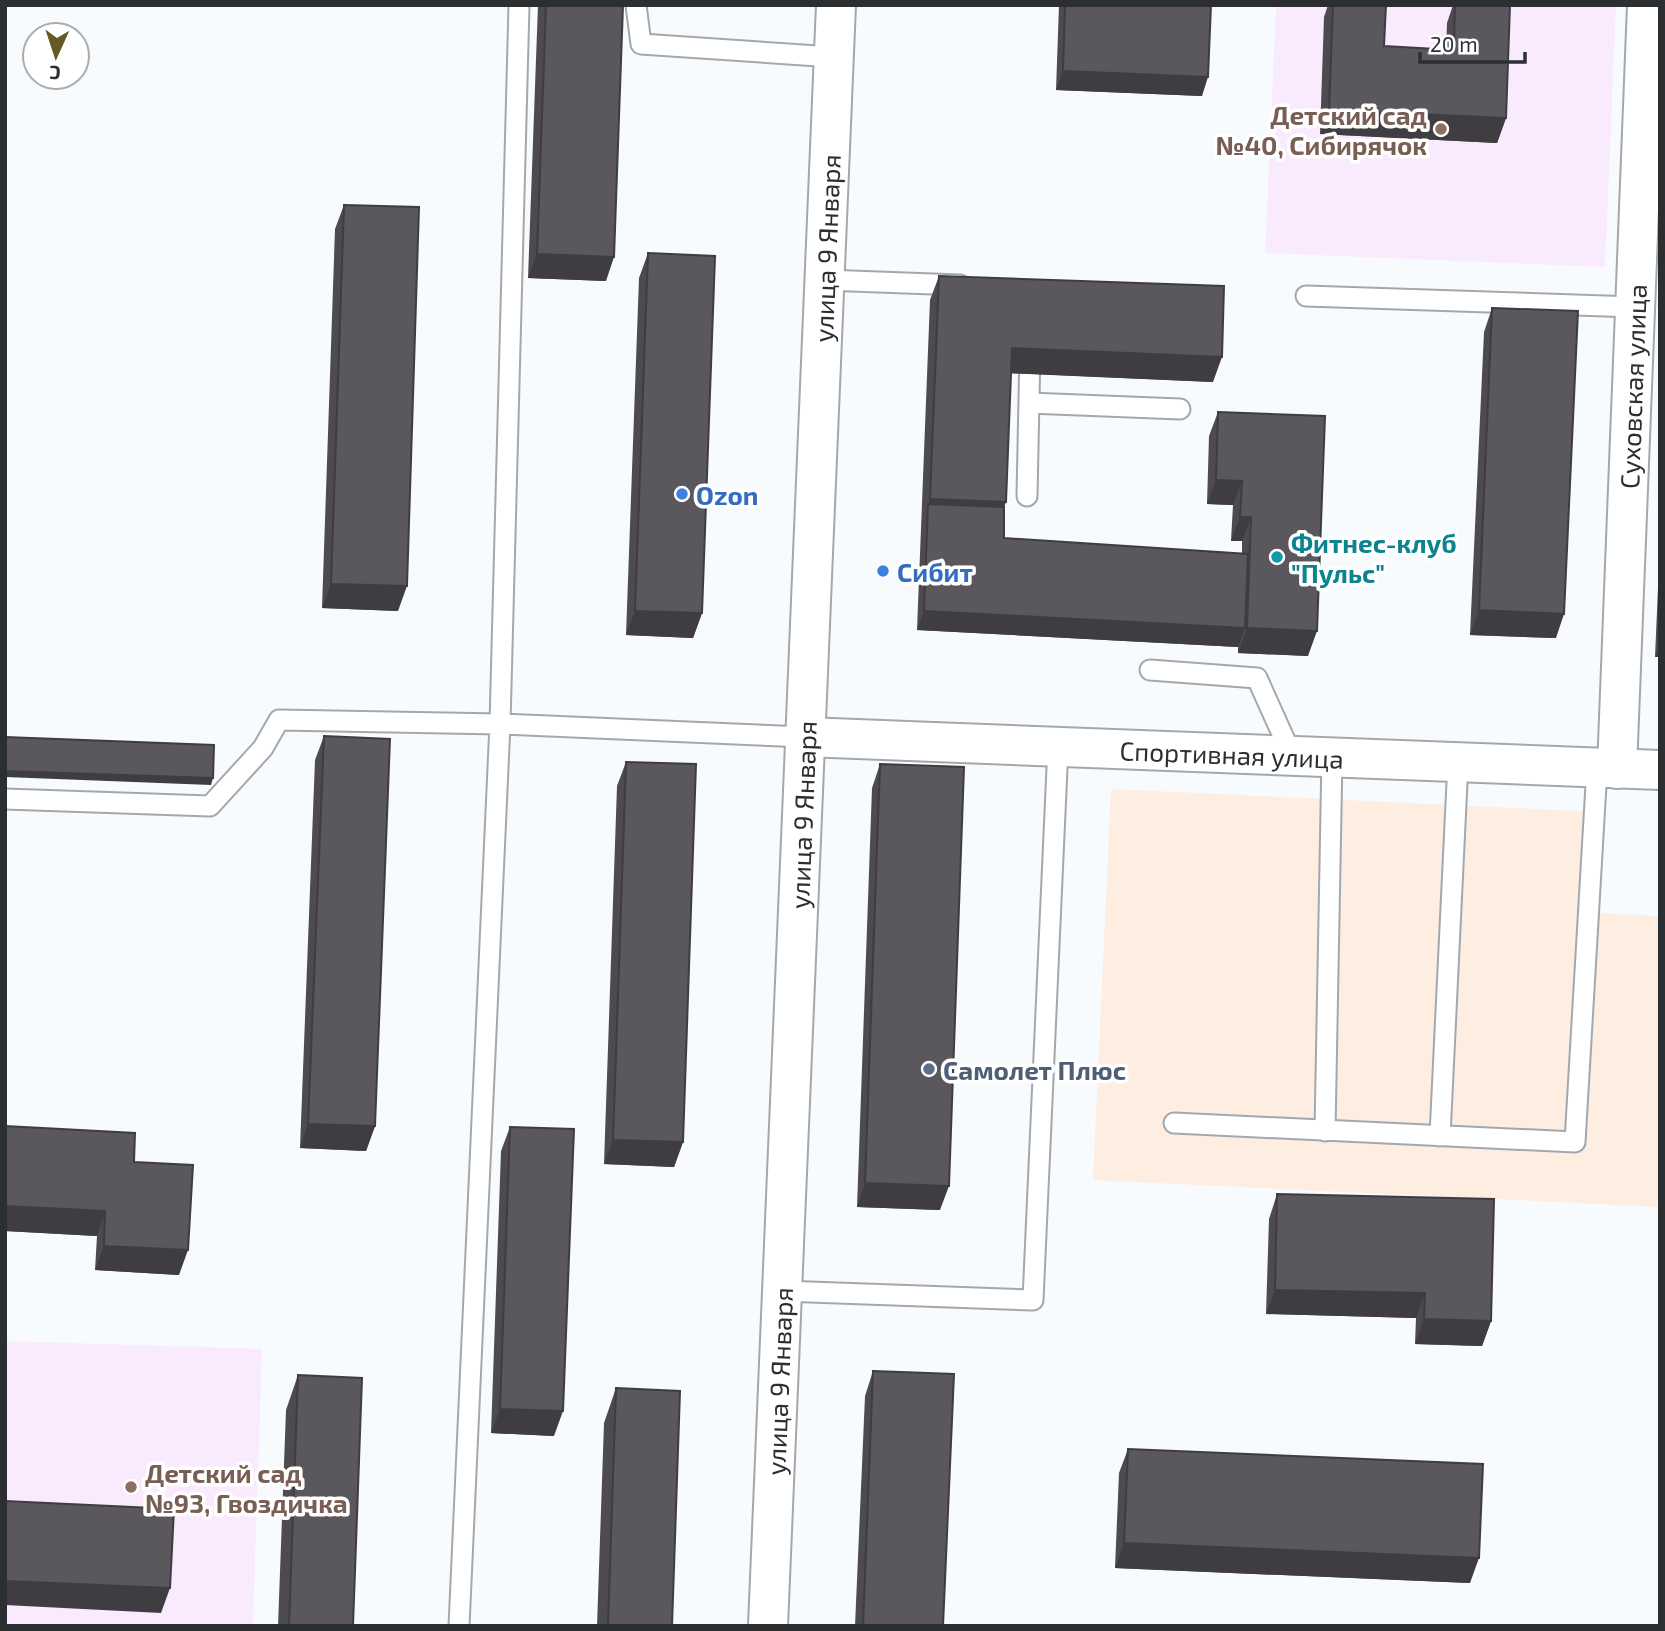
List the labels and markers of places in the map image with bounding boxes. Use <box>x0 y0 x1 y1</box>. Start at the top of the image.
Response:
place label: Детский сад №40, Сибирячок <box>1216 99 1427 160</box>
marker: Детский сад №40, Сибирячок <box>1433 121 1449 137</box>
place label: Ozon <box>696 479 758 510</box>
marker: Ozon <box>674 486 690 502</box>
place label: Фитнес-клуб "Пульс" <box>1291 527 1457 588</box>
marker: Фитнес-клуб "Пульс" <box>1269 549 1285 565</box>
place label: Сибит <box>897 556 973 587</box>
marker: Сибит <box>875 563 891 579</box>
place label: Самолет Плюс <box>943 1054 1126 1085</box>
marker: Самолет Плюс <box>921 1061 937 1077</box>
place label: Детский сад №93, Гвоздичка <box>145 1457 348 1518</box>
marker: Детский сад №93, Гвоздичка <box>123 1479 139 1495</box>

